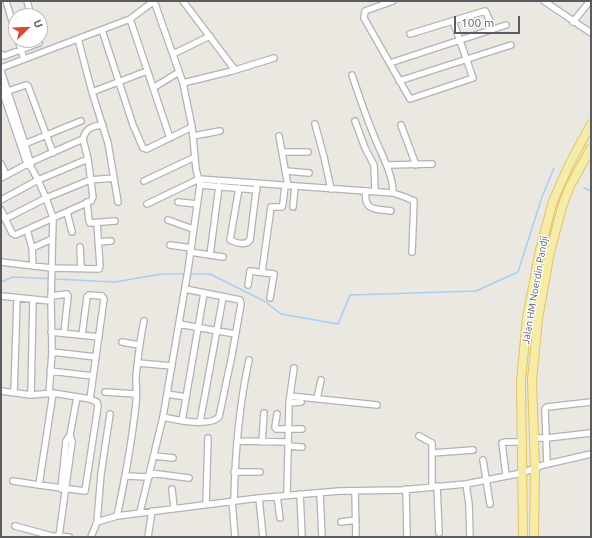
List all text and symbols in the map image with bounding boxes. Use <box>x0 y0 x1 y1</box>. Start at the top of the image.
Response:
north arrow <box>8 8 48 48</box>
scale bar <box>456 8 522 34</box>
text: 100 m <box>461 16 494 29</box>
text: U <box>31 18 45 30</box>
street label: Jalan HM Noerdin Pandji <box>520 235 550 345</box>

